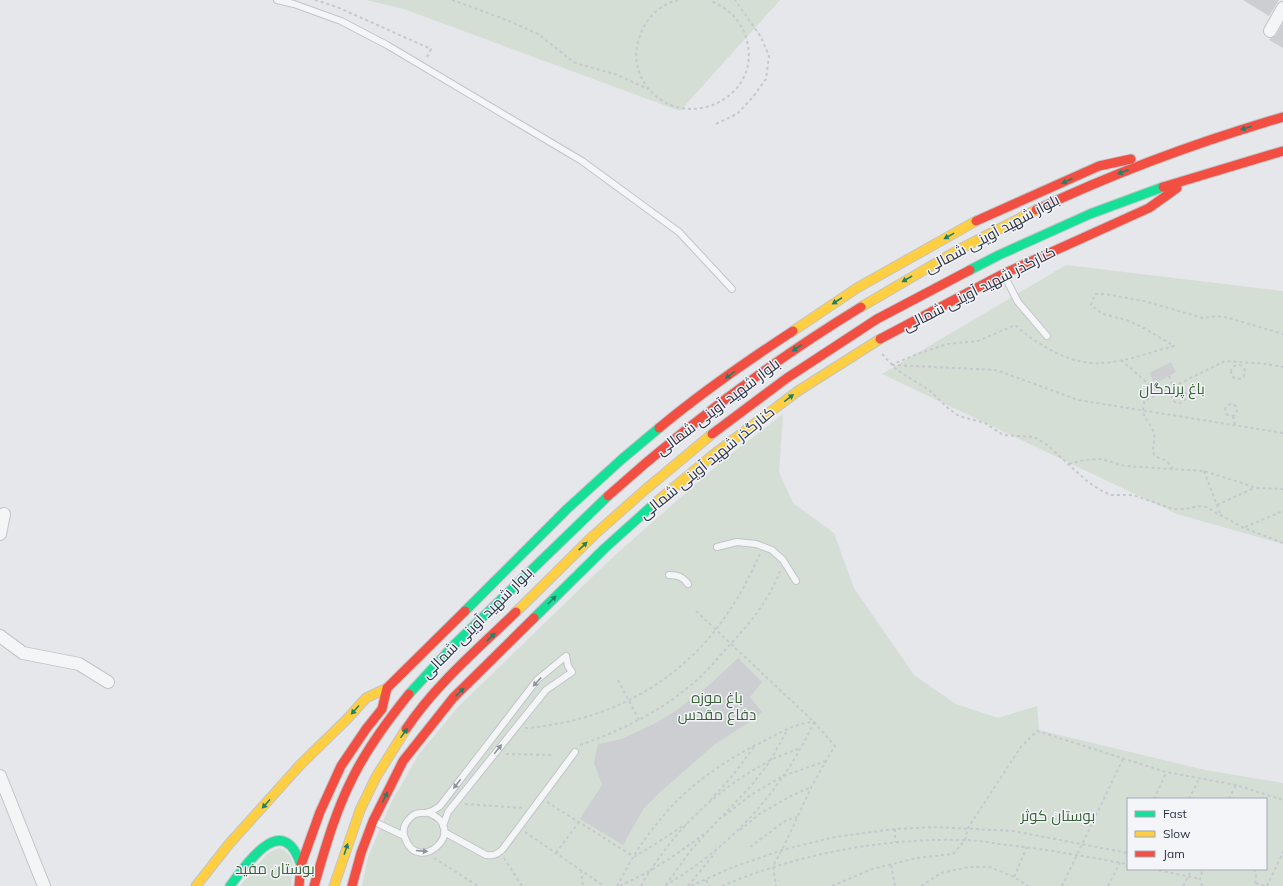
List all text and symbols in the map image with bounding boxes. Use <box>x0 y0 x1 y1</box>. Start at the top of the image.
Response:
one-way arrow <box>1239 126 1251 132</box>
one-way arrow <box>1117 169 1129 175</box>
one-way arrow <box>1060 178 1072 184</box>
street label: بلوار شهید آوینی شمالی <box>921 190 1063 278</box>
one-way arrow <box>943 233 955 239</box>
street label: کنارگذر شهید آوینی شمالی <box>899 242 1059 336</box>
one-way arrow <box>901 276 913 283</box>
one-way arrow <box>831 298 843 305</box>
one-way arrow <box>792 344 802 352</box>
street label: بلوار شهید آوینی شمالی <box>652 354 784 460</box>
one-way arrow <box>724 371 735 379</box>
park label: باغ پرندگان <box>1139 379 1205 400</box>
one-way arrow <box>783 393 794 402</box>
street label: کنارگذر شهید آوینی شمالی <box>635 402 779 524</box>
one-way arrow <box>578 541 588 551</box>
street label: بلوار شهید آوینی شمالی <box>417 563 537 683</box>
one-way arrow <box>547 595 557 605</box>
one-way arrow <box>486 632 496 642</box>
one-way arrow <box>532 677 542 687</box>
one-way arrow <box>455 687 465 697</box>
park label: باغ موزه دفاع مقدس <box>678 688 756 726</box>
one-way arrow <box>351 705 360 715</box>
one-way arrow <box>400 728 408 738</box>
one-way arrow <box>494 744 503 755</box>
one-way arrow <box>452 778 461 789</box>
one-way arrow <box>382 792 388 803</box>
one-way arrow <box>261 798 270 809</box>
legend <box>1127 798 1267 870</box>
park label: بوستان کوثر <box>1020 806 1095 826</box>
text: Fast <box>1163 806 1187 821</box>
text: Slow <box>1163 826 1191 841</box>
one-way arrow <box>343 842 349 854</box>
text: Jam <box>1163 846 1185 861</box>
one-way arrow <box>416 848 428 855</box>
park label: بوستان مفید <box>235 859 315 879</box>

